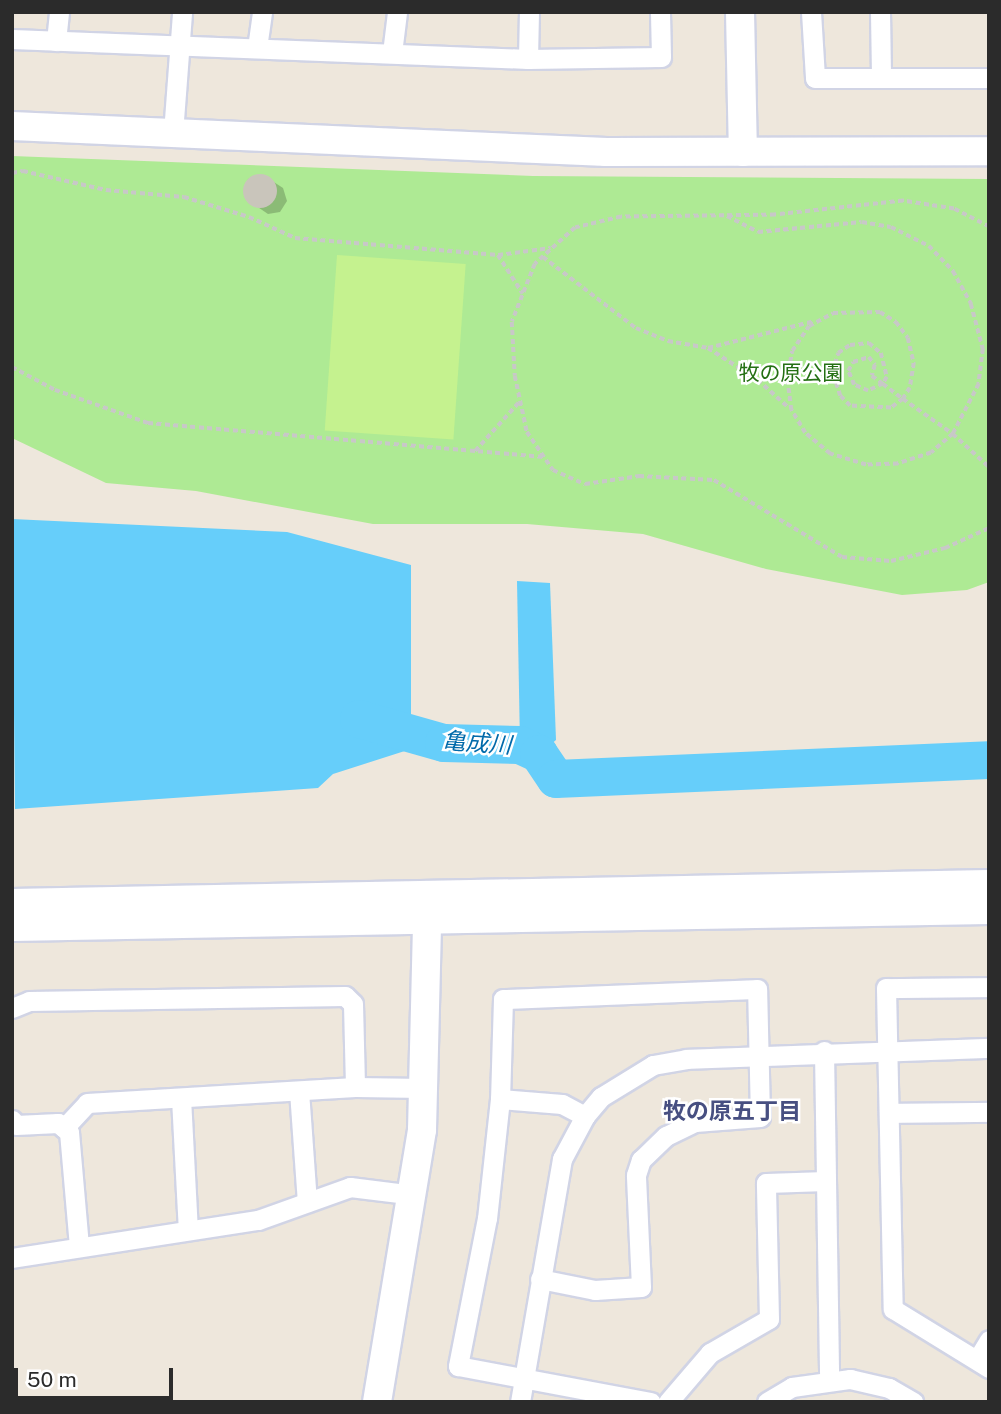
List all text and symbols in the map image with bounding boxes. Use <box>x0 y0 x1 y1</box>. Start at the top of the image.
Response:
park label: 牧の原公園 <box>739 360 843 386</box>
water label: 亀成川 <box>442 727 512 759</box>
district label: 牧の原五丁目 <box>663 1097 801 1125</box>
scale bar <box>18 1354 177 1398</box>
text: 50 m <box>27 1367 77 1392</box>

